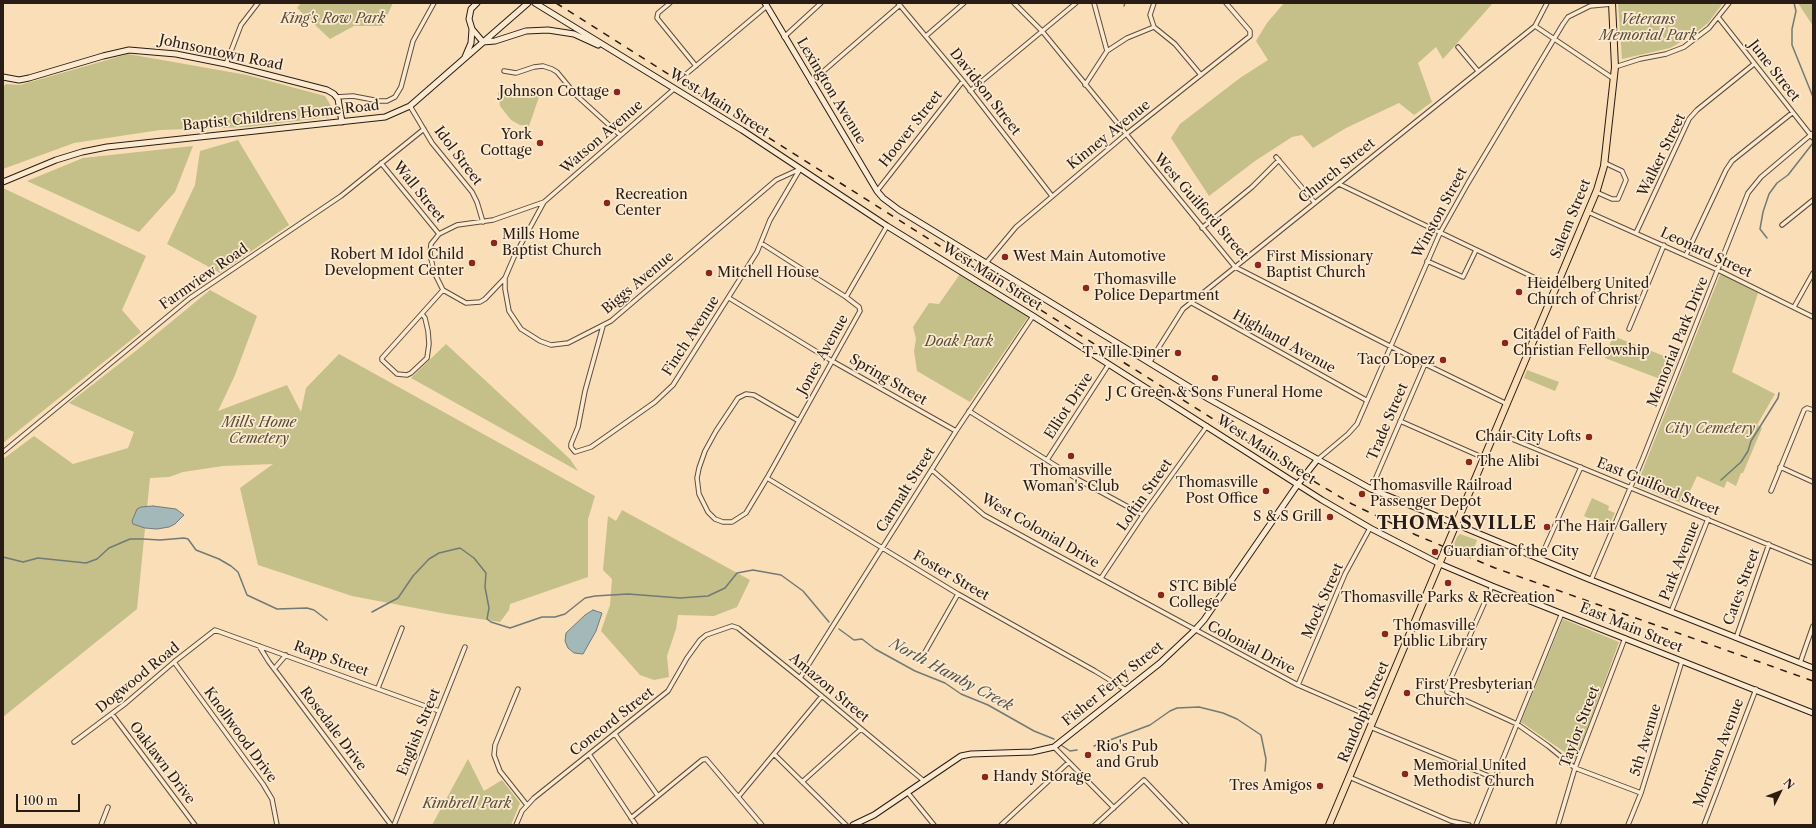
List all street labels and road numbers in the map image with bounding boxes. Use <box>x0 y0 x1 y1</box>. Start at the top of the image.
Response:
street label: Johnsontown Road <box>158 32 284 74</box>
street label: Lexington Avenue <box>793 35 869 147</box>
street label: June Street <box>1745 37 1803 105</box>
street label: Davidson Street <box>946 45 1024 139</box>
street label: West Main Street <box>666 66 772 140</box>
street label: Hoover Street <box>876 87 946 171</box>
street label: Baptist Childrens Home Road <box>182 97 380 135</box>
street label: Watson Avenue <box>557 97 647 177</box>
street label: Kinney Avenue <box>1064 97 1154 173</box>
street label: Walker Street <box>1635 111 1689 199</box>
street label: Idol Street <box>430 123 486 189</box>
street label: Church Street <box>1295 135 1379 207</box>
street label: West Guilford Street <box>1150 150 1252 264</box>
street label: Wall Street <box>389 158 449 226</box>
street label: Winston Street <box>1409 165 1471 261</box>
street label: Salem Street <box>1547 177 1595 261</box>
street label: Leonard Street <box>1657 224 1755 282</box>
street label: Farmview Road <box>157 240 251 314</box>
street label: West Main Street <box>939 240 1045 314</box>
street label: Biggs Avenue <box>599 248 677 318</box>
street label: Memorial Park Drive <box>1644 274 1712 410</box>
street label: Finch Avenue <box>659 293 723 379</box>
street label: Highland Avenue <box>1230 307 1338 377</box>
street label: Jones Avenue <box>794 312 852 398</box>
street label: Spring Street <box>846 351 930 409</box>
street label: Elliot Drive <box>1041 370 1097 442</box>
street label: Trade Street <box>1364 381 1412 463</box>
street label: West Main Street <box>1213 412 1319 488</box>
street label: Carmalt Street <box>873 444 939 536</box>
street label: East Guilford Street <box>1594 455 1722 519</box>
street label: Loftin Street <box>1114 456 1176 534</box>
street label: West Colonial Drive <box>978 490 1102 572</box>
street label: Park Avenue <box>1656 519 1704 603</box>
street label: Cates Street <box>1720 546 1764 628</box>
street label: Foster Street <box>910 547 992 605</box>
street label: Mock Street <box>1299 560 1347 642</box>
street label: East Main Street <box>1577 600 1685 656</box>
street label: Colonial Drive <box>1204 618 1298 678</box>
street label: Rapp Street <box>291 638 371 680</box>
street label: Fisher Ferry Street <box>1059 638 1167 730</box>
street label: Dogwood Road <box>93 639 183 717</box>
street label: Amazon Street <box>786 650 872 726</box>
street label: Randolph Street <box>1335 659 1393 765</box>
street label: Knollwood Drive <box>200 684 280 786</box>
street label: Rosedale Drive <box>296 684 370 774</box>
street label: Concord Street <box>567 684 657 760</box>
street label: Taylor Street <box>1557 684 1603 770</box>
street label: English Street <box>394 686 444 778</box>
street label: Morrison Avenue <box>1690 696 1748 810</box>
street label: 5th Avenue <box>1627 702 1665 778</box>
street label: Oaklawn Drive <box>126 719 198 807</box>

